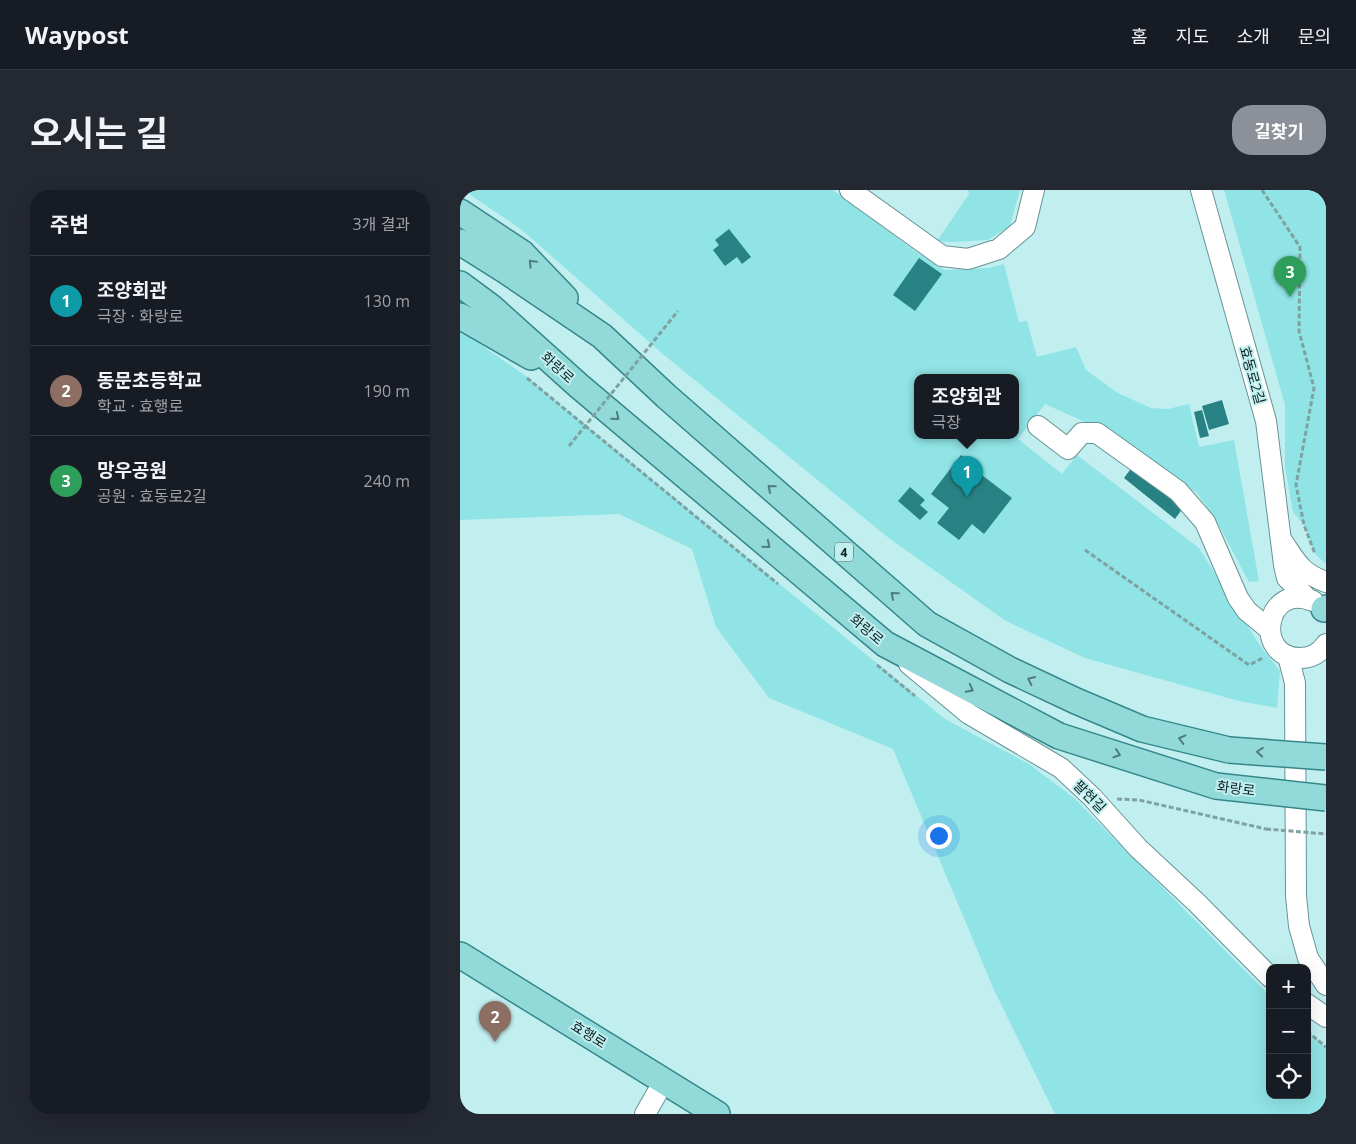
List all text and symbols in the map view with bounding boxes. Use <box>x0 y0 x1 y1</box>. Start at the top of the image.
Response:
text: Waypost <box>25 18 129 51</box>
text: 홈 <box>1131 24 1148 48</box>
text: 지도 <box>1176 24 1209 48</box>
text: 소개 <box>1237 24 1270 48</box>
text: 문의 <box>1298 24 1331 48</box>
button: 길찾기 <box>1232 105 1326 155</box>
text: 오시는 길 <box>30 109 168 156</box>
text: 주변 <box>50 210 89 238</box>
text: 3개 결과 <box>353 213 410 235</box>
pin: 3 <box>1274 256 1306 297</box>
one-way arrow <box>529 260 538 269</box>
text: 조양회관 <box>97 277 167 303</box>
text: 1 <box>61 290 71 312</box>
text: 130 m <box>364 290 410 312</box>
text: 극장 · 화랑로 <box>97 305 183 327</box>
street label: 효동로2길 <box>1236 344 1270 406</box>
street label: 화랑로 <box>537 347 579 387</box>
text: 동문초등학교 <box>97 367 202 393</box>
popup <box>914 374 1019 439</box>
text: 2 <box>61 380 71 402</box>
text: 190 m <box>364 380 410 402</box>
text: 조양회관 <box>932 383 1001 409</box>
text: 학교 · 효행로 <box>97 395 183 417</box>
one-way arrow <box>611 411 620 420</box>
text: 극장 <box>932 411 961 433</box>
pin: 1 <box>951 456 983 497</box>
text: 망우공원 <box>97 457 167 483</box>
text: 3 <box>61 470 71 492</box>
text: 240 m <box>364 470 410 492</box>
text: 공원 · 효동로2길 <box>97 485 207 507</box>
one-way arrow <box>768 485 777 494</box>
one-way arrow <box>761 539 770 547</box>
road number: 4 <box>835 542 853 562</box>
one-way arrow <box>890 592 899 601</box>
street label: 화랑로 <box>846 609 888 649</box>
one-way arrow <box>1027 676 1036 686</box>
one-way arrow <box>964 683 973 693</box>
one-way arrow <box>1179 734 1187 744</box>
one-way arrow <box>1256 747 1264 758</box>
one-way arrow <box>1113 749 1121 759</box>
street label: 팔현길 <box>1070 776 1110 816</box>
street label: 화랑로 <box>1216 776 1256 800</box>
your location <box>926 823 952 849</box>
map controls <box>1266 964 1311 1099</box>
button: + <box>1266 964 1311 1009</box>
pin: 2 <box>479 1001 511 1042</box>
button: − <box>1266 1009 1311 1054</box>
street label: 효행로 <box>568 1016 611 1052</box>
button: locate <box>1266 1054 1311 1099</box>

